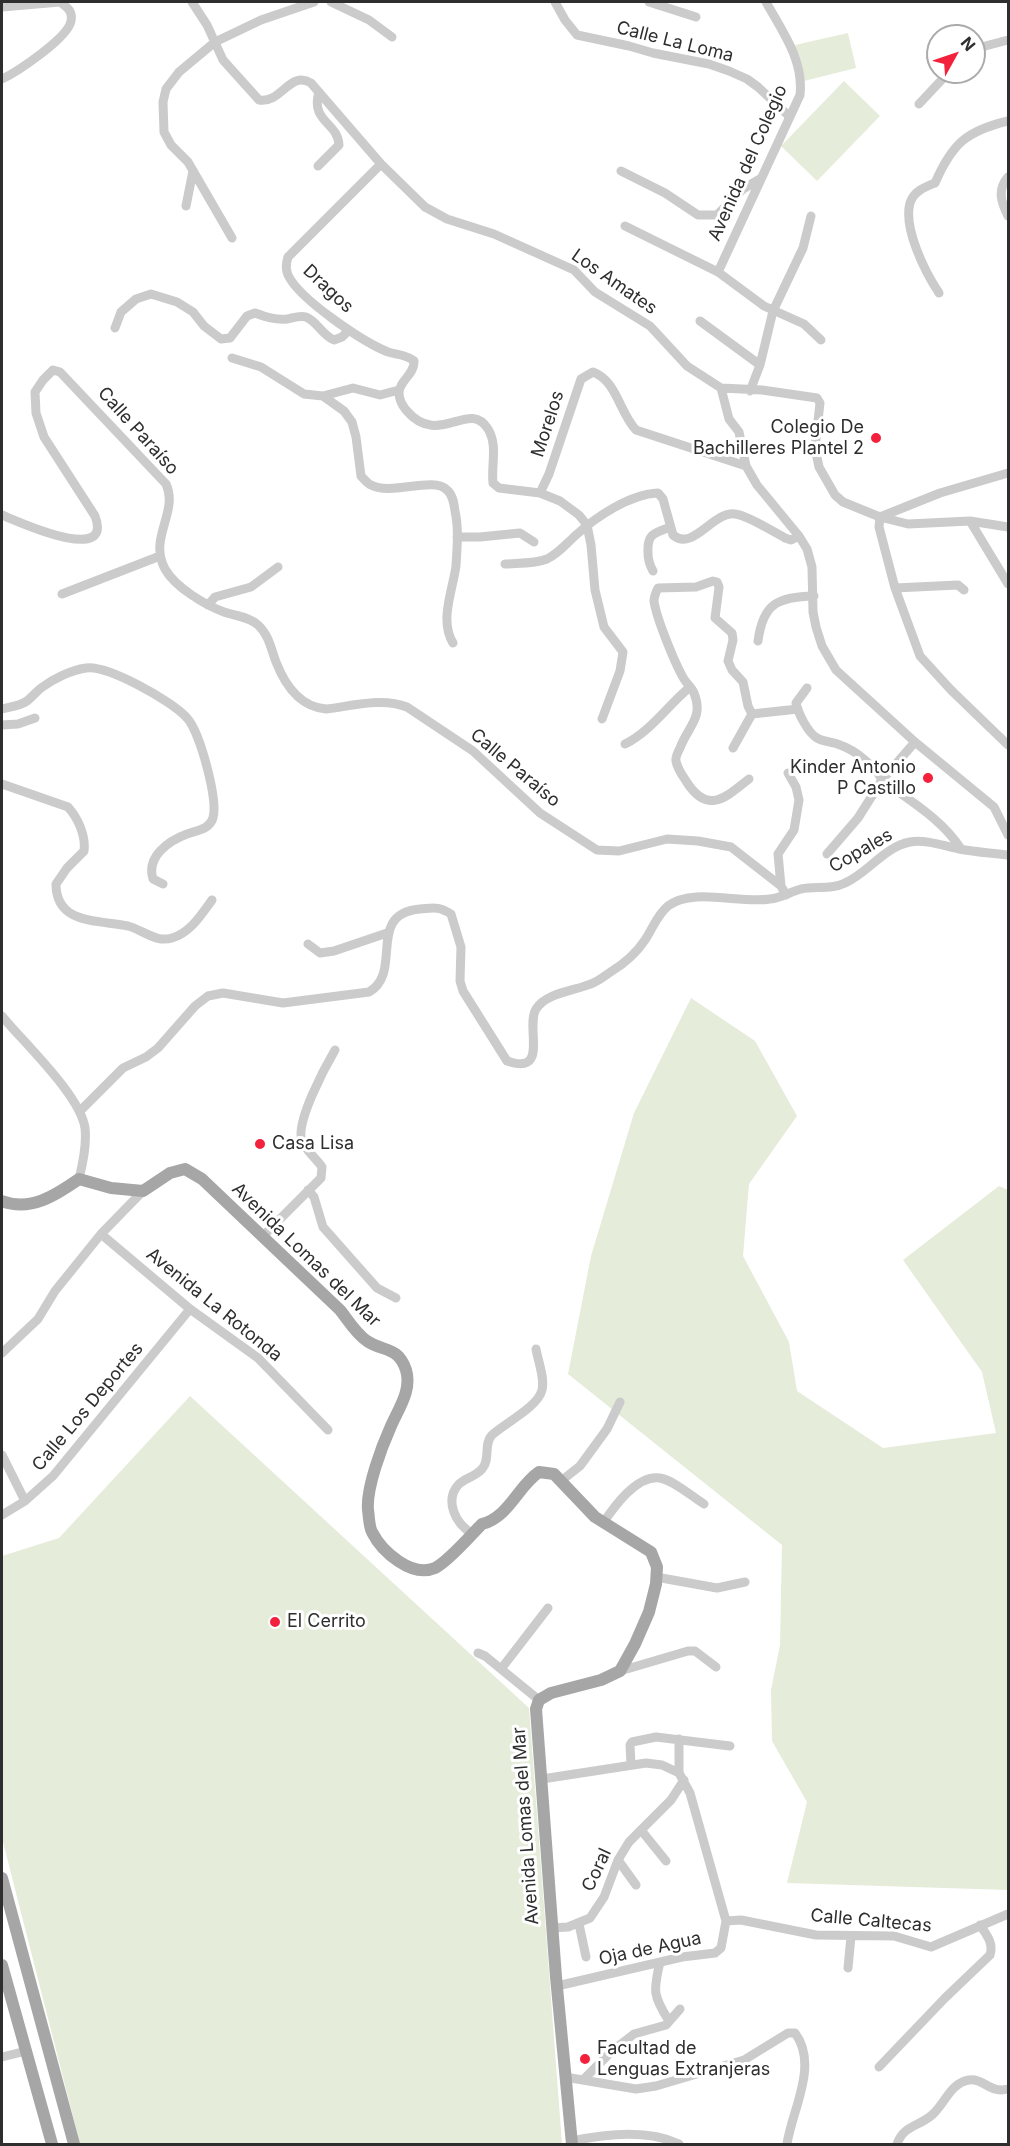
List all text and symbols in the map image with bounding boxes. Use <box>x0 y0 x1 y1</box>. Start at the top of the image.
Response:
street label: Calle La Loma <box>614 17 736 67</box>
north arrow <box>926 24 986 84</box>
text: N <box>957 33 980 55</box>
street label: Avenida del Colegio <box>704 82 792 244</box>
street label: Los Amates <box>567 245 661 319</box>
street label: Dragos <box>298 260 358 318</box>
street label: Calle Paraíso <box>93 383 183 479</box>
street label: Morelos <box>527 388 569 460</box>
place label: Colegio De Bachilleres Plantel 2 <box>693 417 864 460</box>
marker: Colegio De Bachilleres Plantel 2 <box>869 431 883 445</box>
street label: Calle Paraíso <box>466 724 564 812</box>
place label: Kinder Antonio P Castillo <box>790 757 916 800</box>
marker: Kinder Antonio P Castillo <box>921 771 935 785</box>
street label: Copales <box>825 824 897 878</box>
place label: Casa Lisa <box>272 1133 354 1155</box>
marker: Casa Lisa <box>253 1137 267 1151</box>
street label: Avenida Lomas del Mar <box>227 1178 385 1332</box>
street label: Avenida La Rotonda <box>142 1244 286 1366</box>
street label: Calle Los Deportes <box>28 1338 148 1476</box>
place label: El Cerrito <box>287 1611 366 1633</box>
marker: El Cerrito <box>268 1615 282 1629</box>
street label: Avenida Lomas del Mar <box>508 1726 544 1926</box>
street label: Coral <box>578 1845 616 1895</box>
street label: Calle Caltecas <box>809 1905 933 1937</box>
street label: Oja de Agua <box>597 1928 703 1970</box>
place label: Facultad de Lenguas Extranjeras <box>597 2038 770 2080</box>
marker: Facultad de Lenguas Extranjeras <box>578 2052 592 2066</box>

